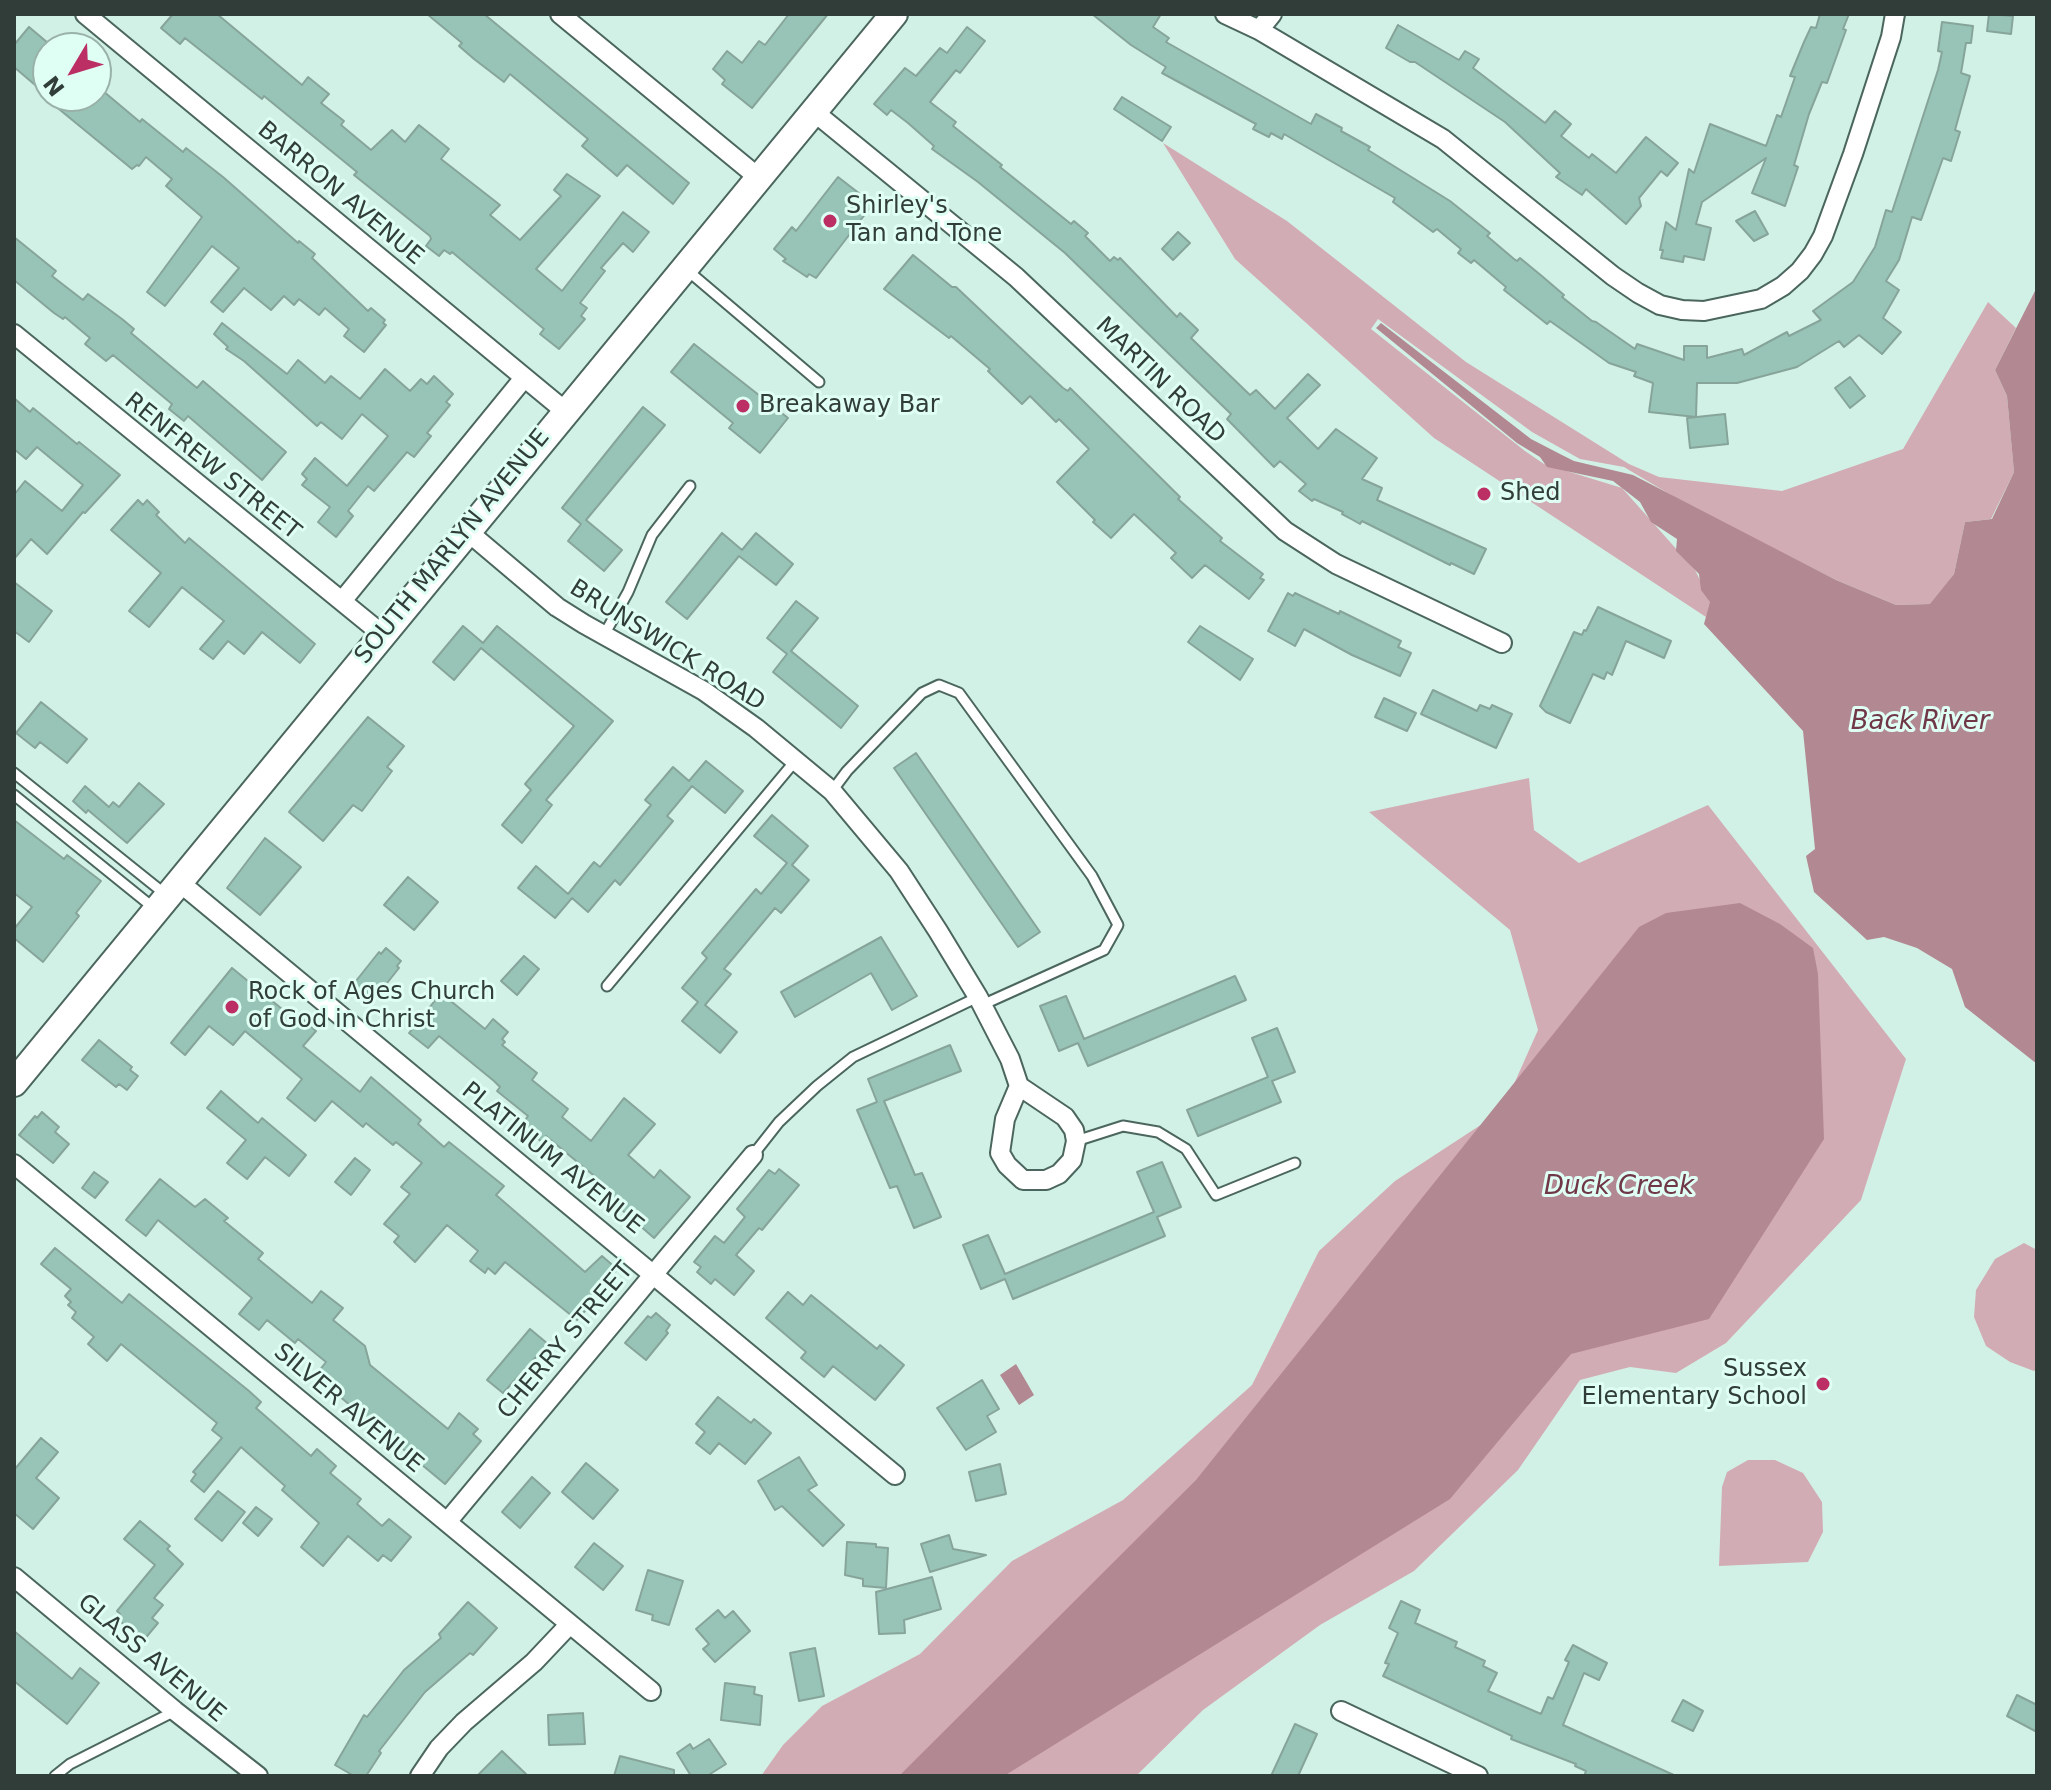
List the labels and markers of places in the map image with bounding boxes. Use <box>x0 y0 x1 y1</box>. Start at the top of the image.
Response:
place label: Shirley's Tan and Tone <box>846 193 1002 249</box>
marker: Shirley's Tan and Tone <box>821 212 839 230</box>
place label: Breakaway Bar <box>759 392 940 420</box>
marker: Breakaway Bar <box>734 397 752 415</box>
place label: Shed <box>1500 480 1560 508</box>
marker: Shed <box>1475 485 1493 503</box>
place label: Rock of Ages Church of God in Christ <box>248 979 495 1035</box>
marker: Rock of Ages Church of God in Christ <box>223 998 241 1016</box>
place label: Sussex Elementary School <box>1582 1356 1807 1412</box>
marker: Sussex Elementary School <box>1814 1375 1832 1393</box>

